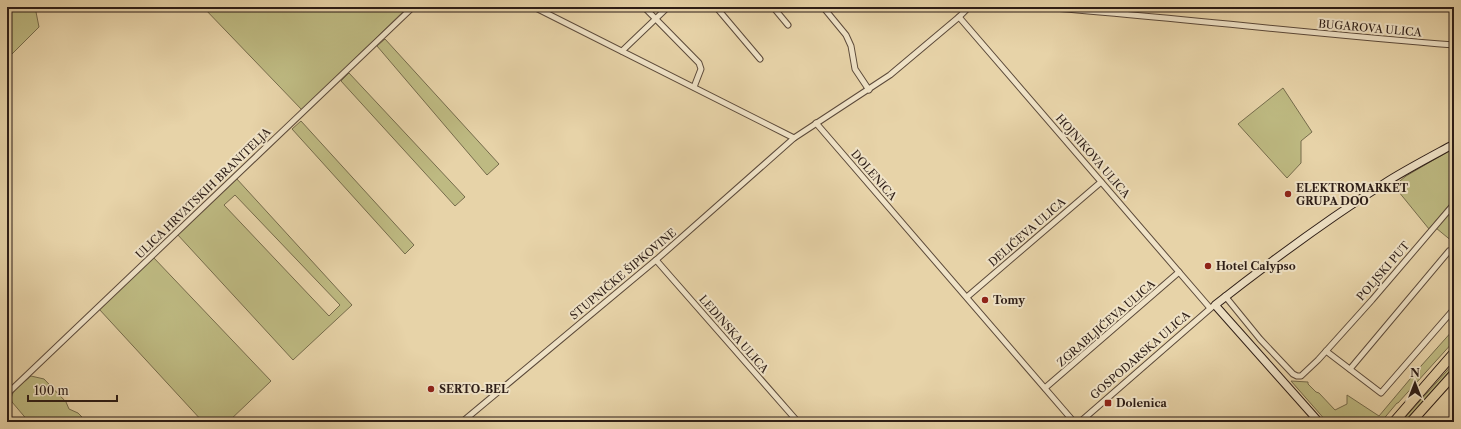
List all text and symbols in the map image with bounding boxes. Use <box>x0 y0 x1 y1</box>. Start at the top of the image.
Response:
street label: BUGAROVA ULICA <box>1318 17 1423 40</box>
street label: HOJNIKOVA ULICA <box>1053 111 1134 201</box>
street label: ULICA HRVATSKIH BRANITELJA <box>133 124 274 261</box>
street label: DOLENICA <box>848 147 900 204</box>
place label: ELEKTROMARKET GRUPA DOO <box>1296 181 1409 208</box>
marker: ELEKTROMARKET GRUPA DOO <box>1283 189 1293 199</box>
street label: DELIĆEVA ULICA <box>985 194 1069 269</box>
street label: STUPNIČKE ŠIPKOVINE <box>566 224 679 323</box>
street label: POLJSKI PUT <box>1354 238 1413 303</box>
place label: Hotel Calypso <box>1216 259 1296 273</box>
marker: Hotel Calypso <box>1203 261 1213 271</box>
street label: ZGRABLJIĆEVA ULICA <box>1054 276 1159 369</box>
street label: LEDINSKA ULICA <box>696 292 772 377</box>
place label: Tomy <box>993 293 1025 307</box>
marker: Tomy <box>980 295 990 305</box>
street label: GOSPODARSKA ULICA <box>1087 307 1193 402</box>
north arrow <box>1395 363 1435 403</box>
text: N <box>1410 366 1420 380</box>
scale bar <box>28 377 117 403</box>
place label: SERTO-BEL <box>439 382 509 396</box>
text: 100 m <box>34 383 69 398</box>
marker: SERTO-BEL <box>426 384 436 394</box>
place label: Dolenica <box>1116 396 1168 410</box>
marker: Dolenica <box>1103 398 1113 408</box>

